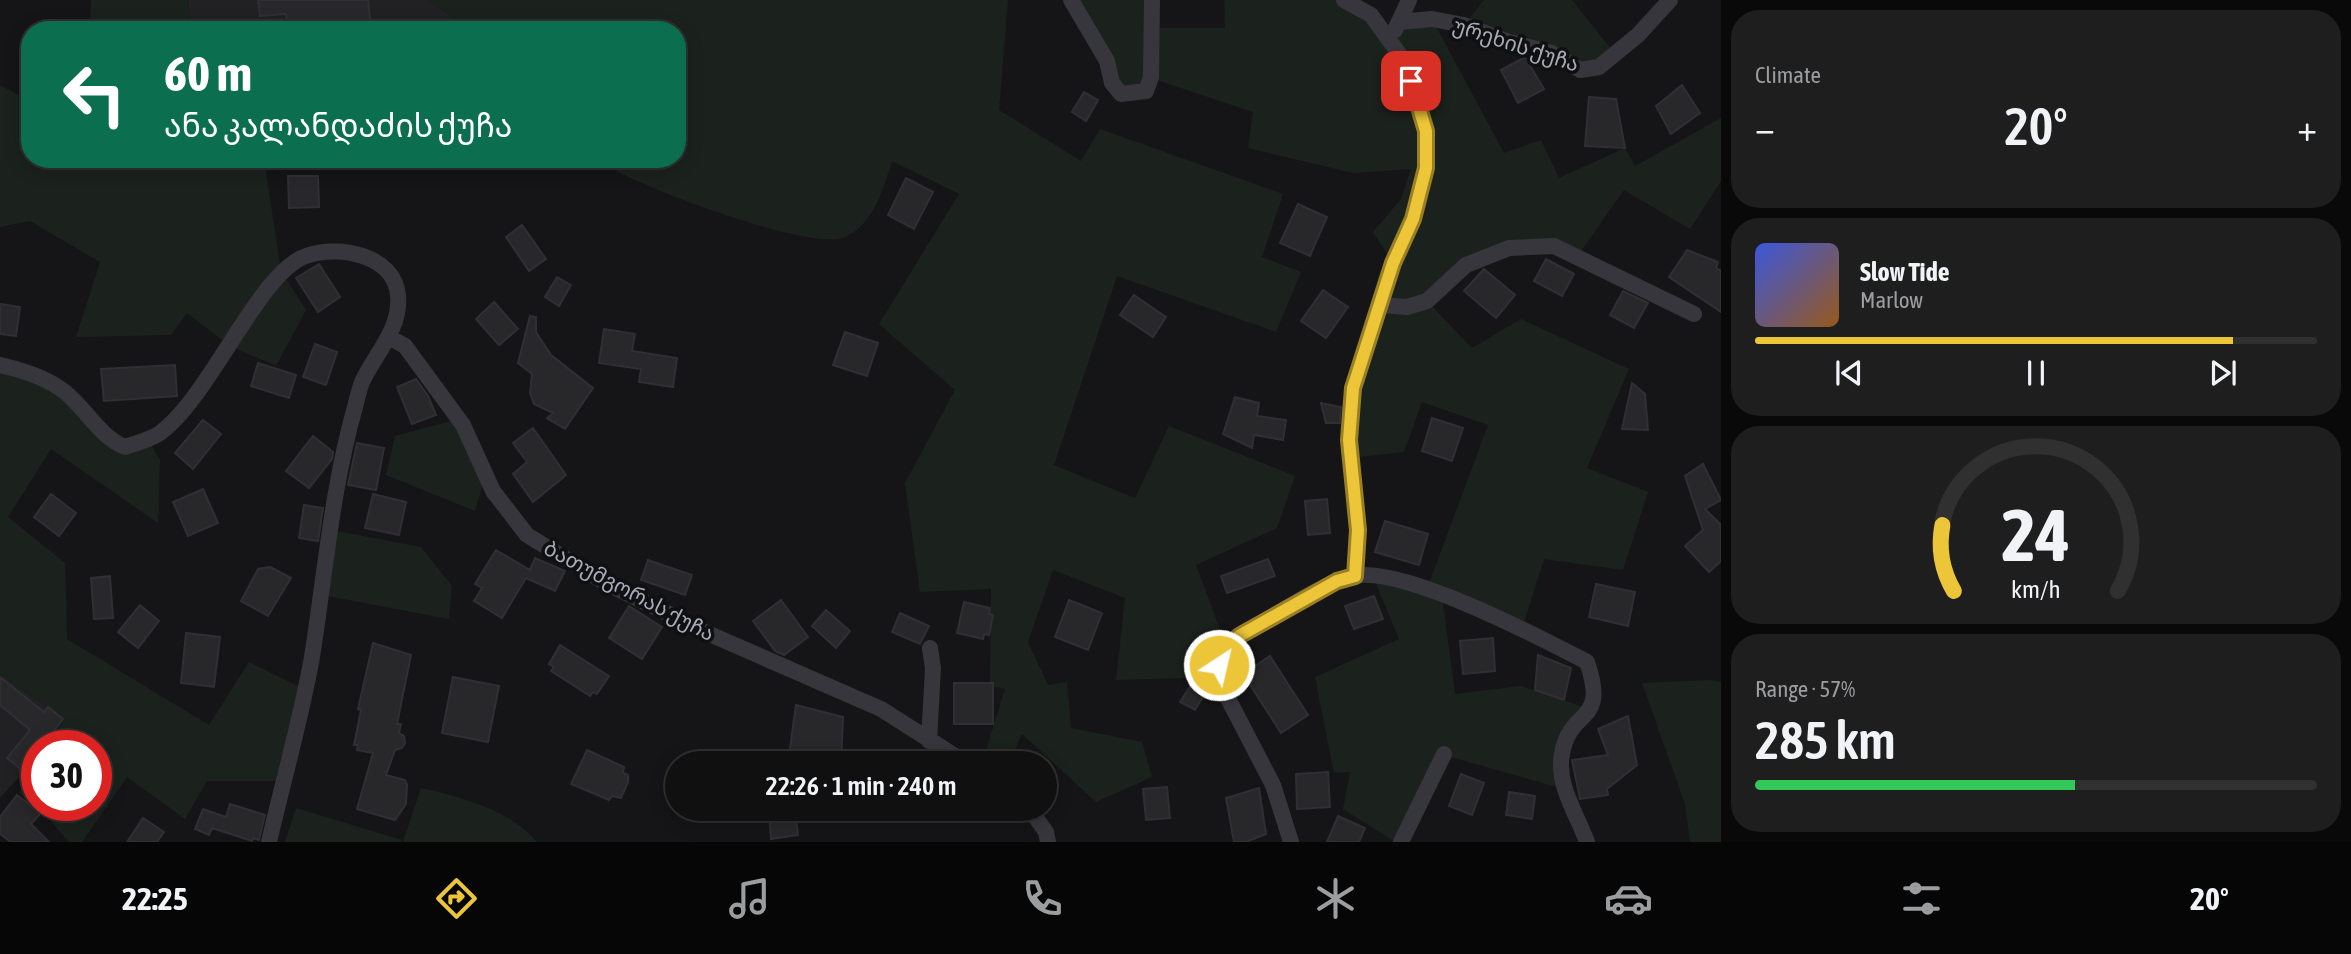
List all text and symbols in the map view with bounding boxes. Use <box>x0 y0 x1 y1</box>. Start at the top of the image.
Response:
street label: ურეხის ქუჩა <box>1450 12 1582 77</box>
text: 60 m <box>164 45 252 101</box>
icon: left <box>49 49 140 140</box>
pin <box>1381 51 1441 111</box>
icon: arrive <box>1392 62 1430 100</box>
text: Climate <box>1755 62 1821 88</box>
text: 20° <box>2004 96 2068 156</box>
text: − <box>1755 106 1775 149</box>
text: + <box>2297 106 2317 149</box>
text: ანა კალანდაძის ქუჩა <box>164 107 512 144</box>
text: Slow Tide <box>1860 257 1950 287</box>
text: Marlow <box>1860 287 1923 313</box>
icon: previous <box>1830 354 1868 392</box>
icon: pause <box>2017 354 2055 392</box>
icon: next <box>2204 354 2242 392</box>
text: 24 <box>2002 493 2070 576</box>
street label: ბათუმგორას ქუჩა <box>540 535 719 646</box>
text: km/h <box>2011 575 2061 603</box>
position arrow <box>1182 628 1256 702</box>
text: Range · 57% <box>1755 676 1855 702</box>
text: 285 km <box>1755 710 1896 770</box>
speed limit sign: 30 <box>21 730 112 821</box>
text: 22:26 · 1 min · 240 m <box>766 771 956 801</box>
icon: directions <box>432 874 481 923</box>
icon: music <box>725 874 774 923</box>
icon: phone <box>1018 874 1067 923</box>
icon: climate <box>1311 874 1360 923</box>
icon: car <box>1604 874 1653 923</box>
icon: filters <box>1897 874 1946 923</box>
text: 22:25 <box>122 880 188 917</box>
text: 20° <box>2190 880 2229 917</box>

